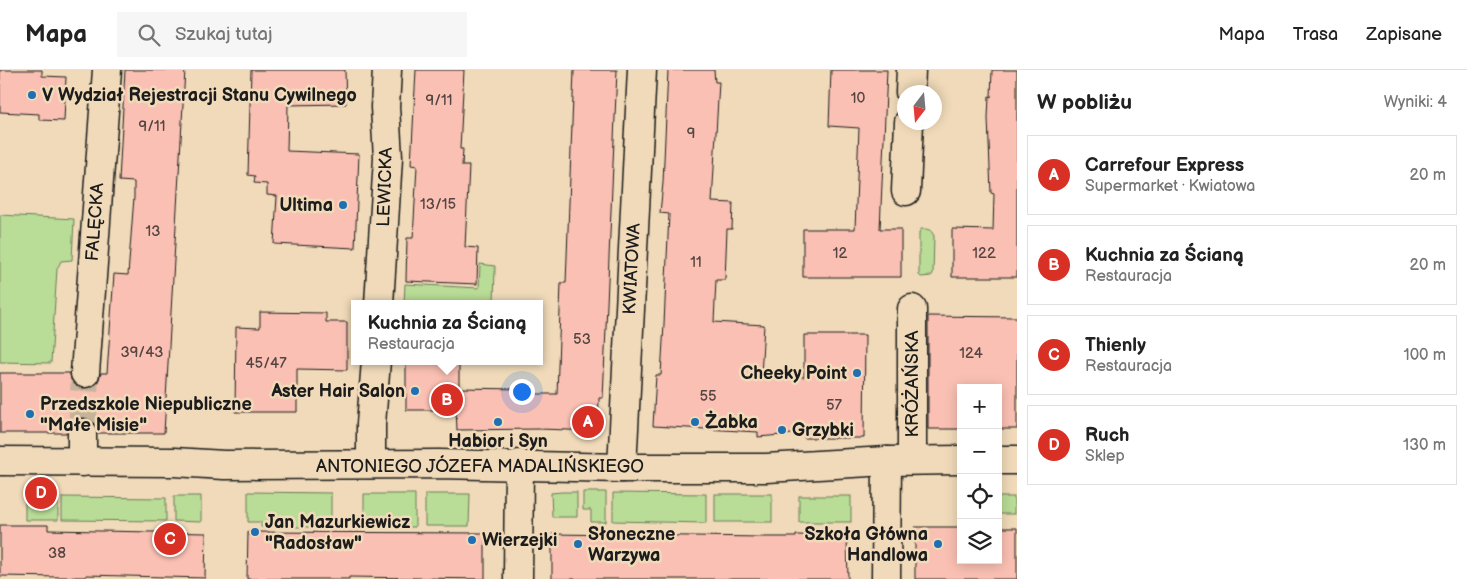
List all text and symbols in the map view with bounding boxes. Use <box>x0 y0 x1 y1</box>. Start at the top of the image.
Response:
search box <box>117 12 467 57</box>
text: Mapa <box>25 20 87 49</box>
icon: search <box>135 21 163 49</box>
text: Szukaj tutaj <box>175 23 272 46</box>
text: Mapa <box>1218 24 1265 45</box>
text: Trasa <box>1293 24 1338 45</box>
text: Zapisane <box>1366 24 1442 45</box>
place label: V Wydział Rejestracji Stanu Cywilnego <box>42 85 357 106</box>
north arrow <box>897 85 942 130</box>
marker: V Wydział Rejestracji Stanu Cywilnego <box>26 89 38 101</box>
house number: 10 <box>851 89 865 108</box>
text: W pobliżu <box>1037 90 1132 115</box>
house number: 9/11 <box>425 91 453 110</box>
text: Wyniki: 4 <box>1384 93 1447 112</box>
house number: 9/11 <box>138 117 166 136</box>
house number: 9 <box>687 124 695 143</box>
street label: LEWICKA <box>373 147 397 227</box>
text: Carrefour Express <box>1085 154 1244 177</box>
text: A <box>1049 166 1059 185</box>
text: 20 m <box>1410 166 1446 185</box>
text: Supermarket · Kwiatowa <box>1085 177 1255 196</box>
street label: FALĘCKA <box>82 182 108 262</box>
place label: Ultima <box>280 195 333 216</box>
house number: 13/15 <box>420 195 456 214</box>
marker: Ultima <box>337 199 349 211</box>
house number: 13 <box>145 222 161 241</box>
street label: KWIATOWA <box>619 223 645 315</box>
house number: 12 <box>833 244 847 263</box>
house number: 122 <box>972 244 996 263</box>
text: Kuchnia za Ścianą <box>1085 244 1244 267</box>
house number: 11 <box>690 253 702 272</box>
text: B <box>1048 256 1060 275</box>
text: 20 m <box>1410 256 1446 275</box>
text: Restauracja <box>1085 267 1172 286</box>
popup <box>351 300 543 365</box>
text: Kuchnia za Ścianą <box>368 312 526 335</box>
house number: 53 <box>573 330 591 349</box>
street label: KRÓŻAŃSKA <box>900 330 923 438</box>
text: Thienly <box>1085 334 1146 357</box>
text: Restauracja <box>368 335 455 354</box>
house number: 39/43 <box>120 343 164 362</box>
house number: 124 <box>959 344 983 363</box>
text: C <box>1048 346 1060 365</box>
text: 100 m <box>1403 346 1446 365</box>
house number: 45/47 <box>245 354 287 373</box>
text: Restauracja <box>1085 357 1172 376</box>
place label: Cheeky Point <box>741 363 847 384</box>
marker: Cheeky Point <box>851 367 863 379</box>
your location <box>509 379 535 405</box>
place label: Aster Hair Salon <box>270 381 405 402</box>
pin: B <box>431 381 463 419</box>
map controls <box>957 384 1002 564</box>
button: + <box>957 384 1002 429</box>
marker: Aster Hair Salon <box>409 385 421 397</box>
house number: 55 <box>699 387 717 406</box>
place label: Przedszkole Niepubliczne "Małe Misie" <box>40 394 252 436</box>
house number: 57 <box>826 396 843 415</box>
pin: A <box>572 403 604 441</box>
marker: Przedszkole Niepubliczne "Małe Misie" <box>24 408 36 420</box>
place label: Żabka <box>705 410 758 433</box>
marker: Habior i Syn <box>492 416 504 428</box>
marker: Żabka <box>689 416 701 428</box>
place label: Grzybki <box>792 420 854 441</box>
marker: Grzybki <box>776 424 788 436</box>
text: Ruch <box>1085 424 1129 447</box>
button: − <box>957 429 1002 474</box>
place label: Habior i Syn <box>448 431 548 452</box>
text: D <box>1048 436 1060 455</box>
text: 130 m <box>1403 436 1446 455</box>
text: Sklep <box>1085 447 1125 466</box>
street label: ANTONIEGO JÓZEFA MADALIŃSKIEGO <box>316 454 644 477</box>
pin: D <box>25 474 57 512</box>
button: locate <box>957 474 1002 519</box>
place label: Jan Mazurkiewicz "Radosław" <box>265 512 410 554</box>
button: layers <box>957 519 1002 564</box>
pin: C <box>154 520 186 558</box>
place label: Słoneczne Warzywa <box>588 524 675 566</box>
place label: Szkoła Główna Handlowa <box>805 524 928 566</box>
marker: Jan Mazurkiewicz "Radosław" <box>249 526 261 538</box>
place label: Wierzejki <box>482 530 557 551</box>
marker: Wierzejki <box>466 534 478 546</box>
marker: Słoneczne Warzywa <box>572 538 584 550</box>
marker: Szkoła Główna Handlowa <box>932 538 944 550</box>
house number: 38 <box>48 544 66 563</box>

